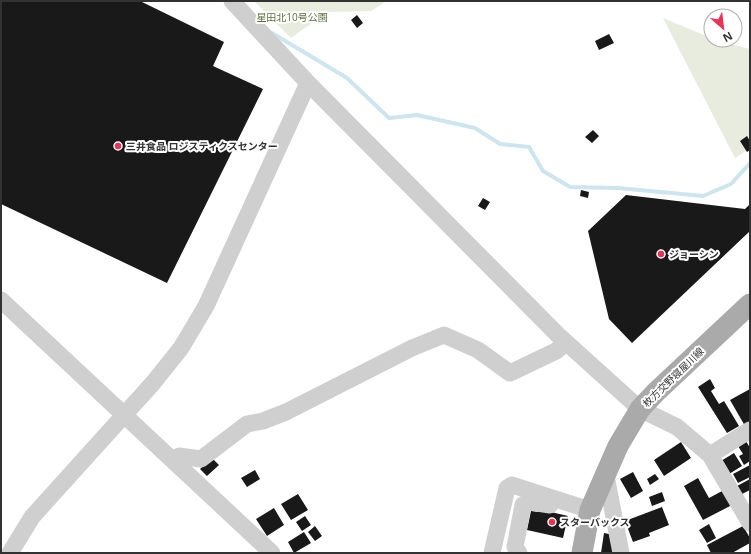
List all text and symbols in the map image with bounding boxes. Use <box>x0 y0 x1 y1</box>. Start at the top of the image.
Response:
north arrow <box>703 8 743 48</box>
park label: 星田北10号公園 <box>256 10 328 24</box>
text: N <box>720 29 735 46</box>
place label: 三井食品 ロジスティクスセンター <box>126 139 278 153</box>
marker: 三井食品 ロジスティクスセンター <box>113 141 123 151</box>
place label: ジョーシン <box>669 247 719 261</box>
marker: ジョーシン <box>656 249 666 259</box>
street label: 枚方交野寝屋川線 <box>639 344 707 410</box>
place label: スターバックス <box>560 515 630 529</box>
marker: スターバックス <box>547 517 557 527</box>

